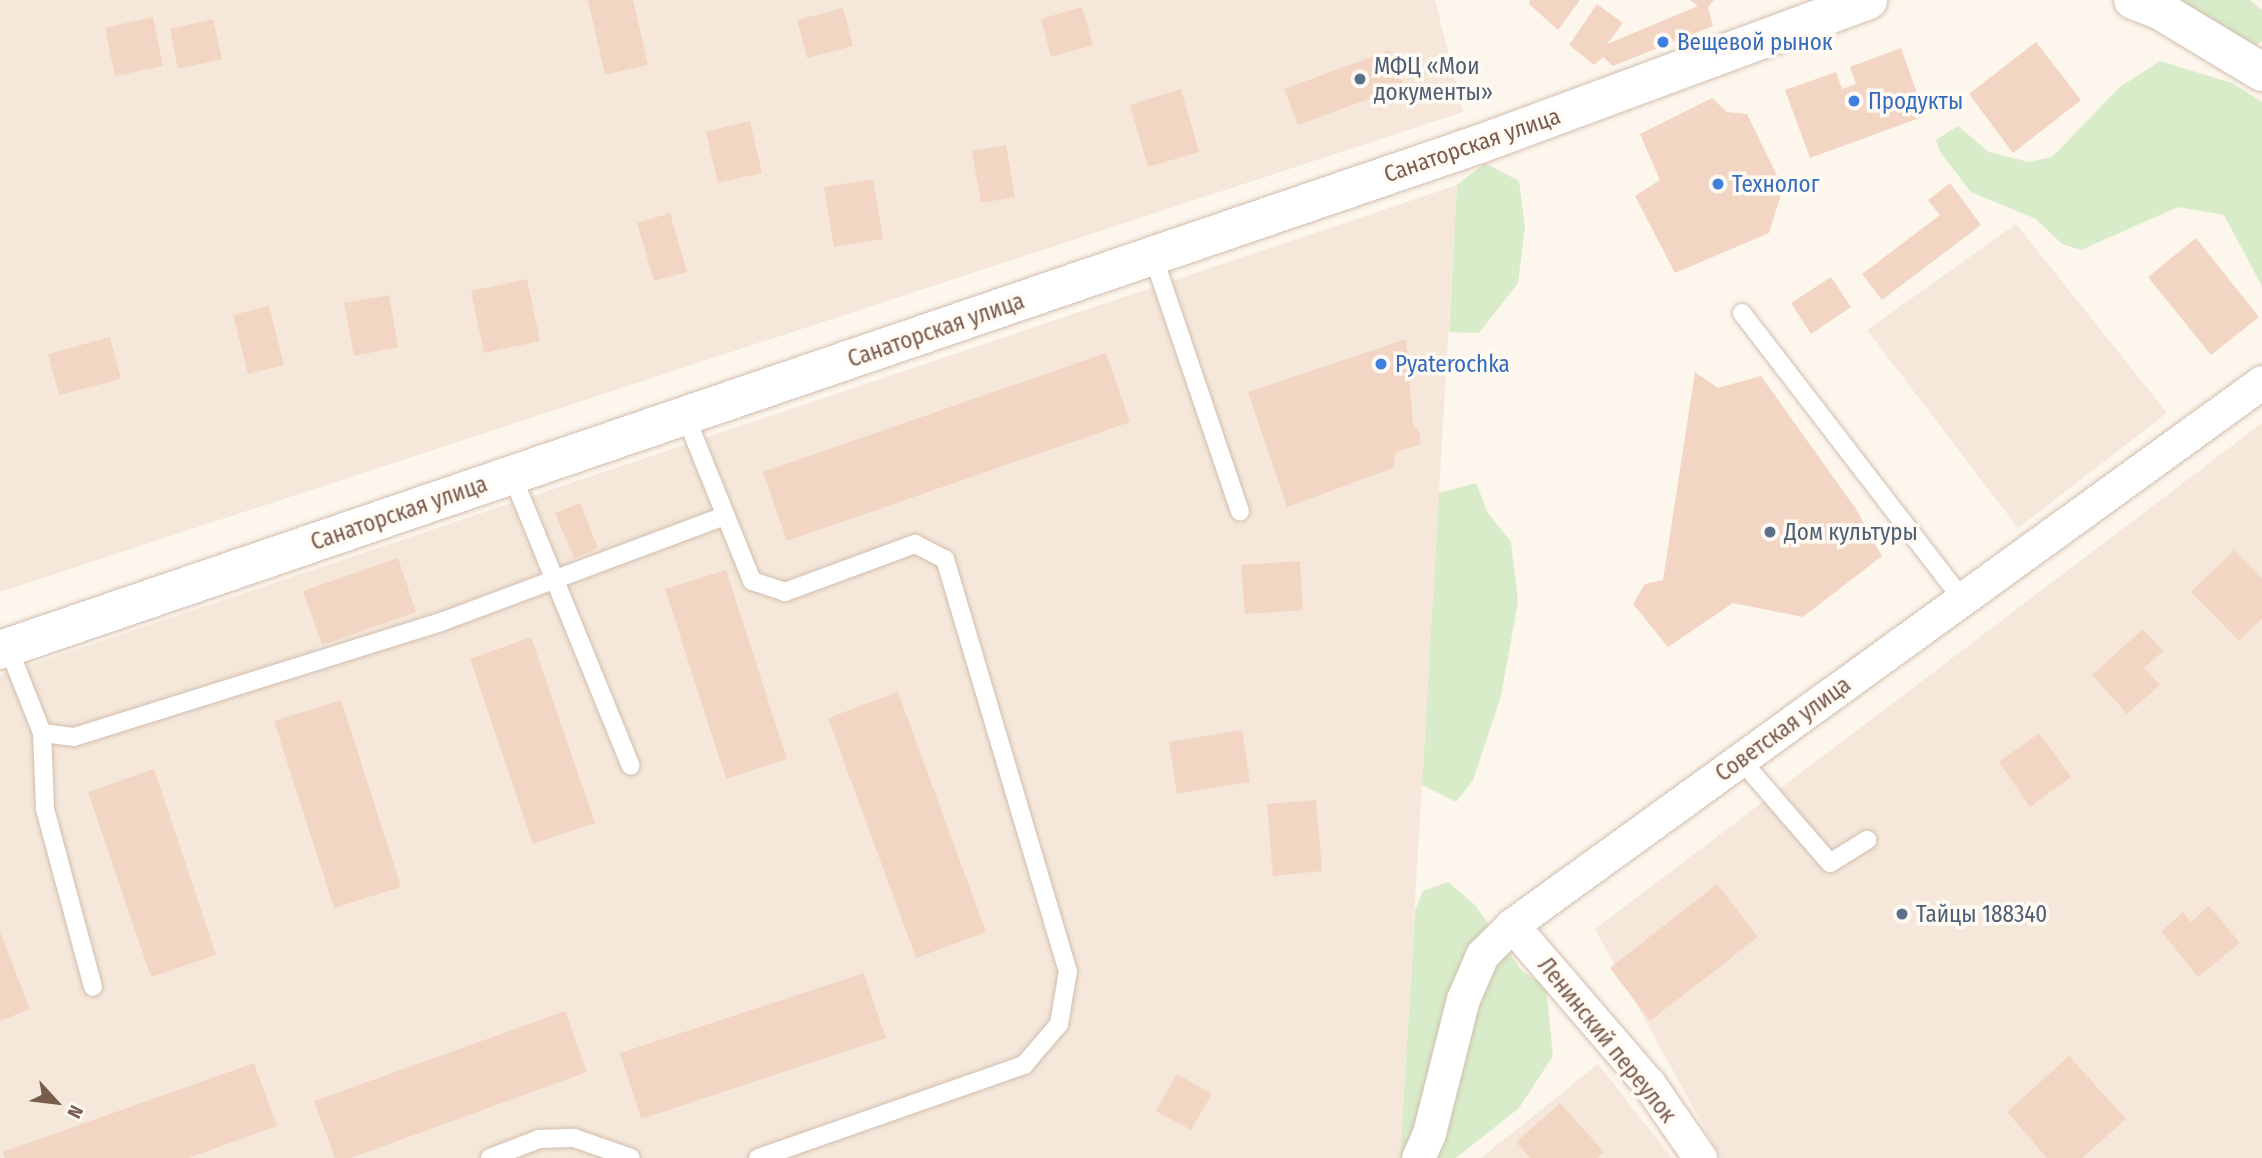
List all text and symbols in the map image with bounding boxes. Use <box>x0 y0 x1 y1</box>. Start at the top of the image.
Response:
place label: Вещевой рынок <box>1677 28 1833 56</box>
marker: Вещевой рынок <box>1655 34 1671 50</box>
place label: МФЦ «Мои документы» <box>1374 52 1493 106</box>
marker: МФЦ «Мои документы» <box>1352 71 1368 87</box>
place label: Продукты <box>1868 87 1963 115</box>
marker: Продукты <box>1846 93 1862 109</box>
street label: Санаторская улица <box>1380 102 1564 188</box>
place label: Технолог <box>1732 170 1820 198</box>
marker: Технолог <box>1710 176 1726 192</box>
street label: Санаторская улица <box>844 287 1028 373</box>
place label: Pyaterochka <box>1395 350 1510 378</box>
marker: Pyaterochka <box>1373 356 1389 372</box>
street label: Санаторская улица <box>307 470 491 556</box>
place label: Дом культуры <box>1784 518 1918 546</box>
marker: Дом культуры <box>1762 524 1778 540</box>
street label: Советская улица <box>1710 671 1856 787</box>
place label: Тайцы 188340 <box>1916 900 2047 928</box>
marker: Тайцы 188340 <box>1894 906 1910 922</box>
street label: Ленинский переулок <box>1532 952 1682 1128</box>
north arrow <box>21 1067 91 1137</box>
text: N <box>62 1101 88 1122</box>

